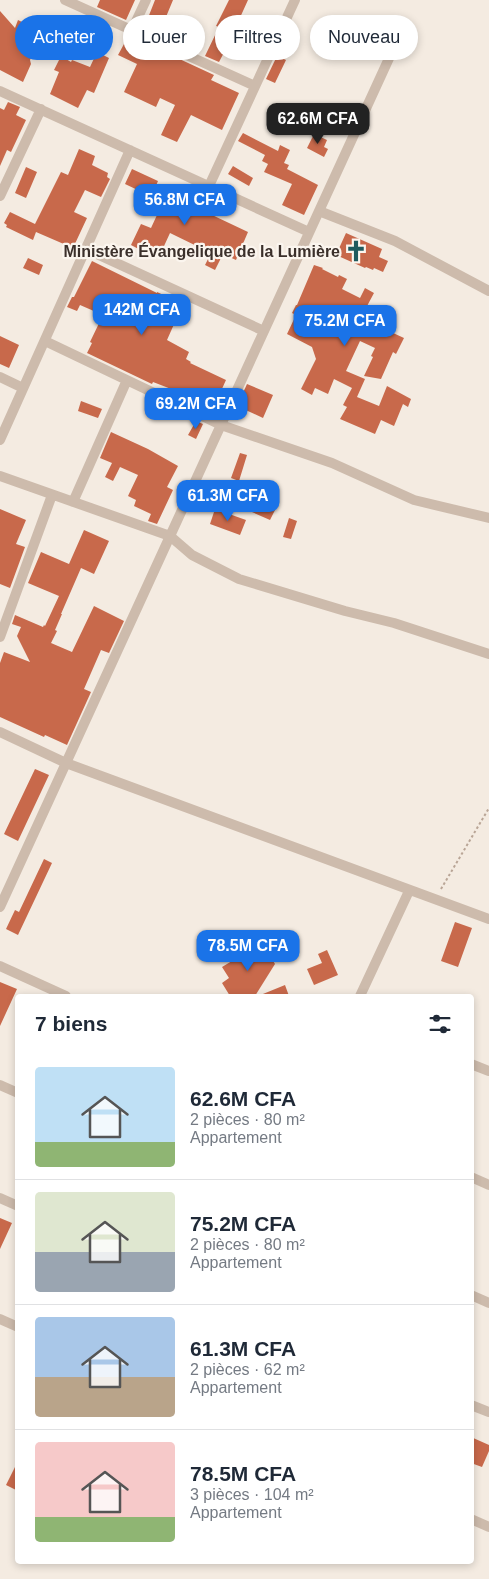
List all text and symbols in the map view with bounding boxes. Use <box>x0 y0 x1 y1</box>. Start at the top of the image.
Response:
chip: Acheter <box>15 15 113 60</box>
chip: Louer <box>123 15 205 60</box>
chip: Filtres <box>215 15 300 60</box>
chip: Nouveau <box>310 15 418 60</box>
pin: 62.6M CFA <box>261 102 375 145</box>
text: 62.6M CFA <box>278 110 358 127</box>
pin: 56.8M CFA <box>128 184 242 226</box>
text: 56.8M CFA <box>145 191 225 208</box>
church icon: Ministère Évangelique de la Lumière <box>343 238 369 264</box>
place label: Ministère Évangelique de la Lumière <box>63 242 340 260</box>
pin: 142M CFA <box>90 294 194 336</box>
text: 142M CFA <box>104 301 180 318</box>
pin: 75.2M CFA <box>288 304 402 347</box>
text: 75.2M CFA <box>305 312 385 329</box>
pin: 69.2M CFA <box>139 388 253 430</box>
text: 69.2M CFA <box>156 395 236 412</box>
pin: 61.3M CFA <box>171 480 285 522</box>
text: 61.3M CFA <box>188 487 268 504</box>
pin: 78.5M CFA <box>191 930 305 972</box>
text: 78.5M CFA <box>208 937 288 954</box>
icon: filters <box>426 1010 454 1038</box>
text: 7 biens <box>35 1012 107 1035</box>
icon: home <box>75 1087 135 1147</box>
text: 62.6M CFA <box>190 1087 296 1110</box>
text: 2 pièces · 80 m² <box>190 1111 305 1128</box>
text: Appartement <box>190 1129 282 1146</box>
icon: home <box>75 1212 135 1272</box>
text: 75.2M CFA <box>190 1212 296 1235</box>
text: 2 pièces · 80 m² <box>190 1236 305 1253</box>
text: Appartement <box>190 1254 282 1271</box>
icon: home <box>75 1337 135 1397</box>
text: 61.3M CFA <box>190 1337 296 1360</box>
text: 2 pièces · 62 m² <box>190 1361 305 1378</box>
text: Appartement <box>190 1379 282 1396</box>
icon: home <box>75 1462 135 1522</box>
text: 78.5M CFA <box>190 1462 296 1485</box>
text: 3 pièces · 104 m² <box>190 1486 314 1503</box>
text: Appartement <box>190 1504 282 1521</box>

